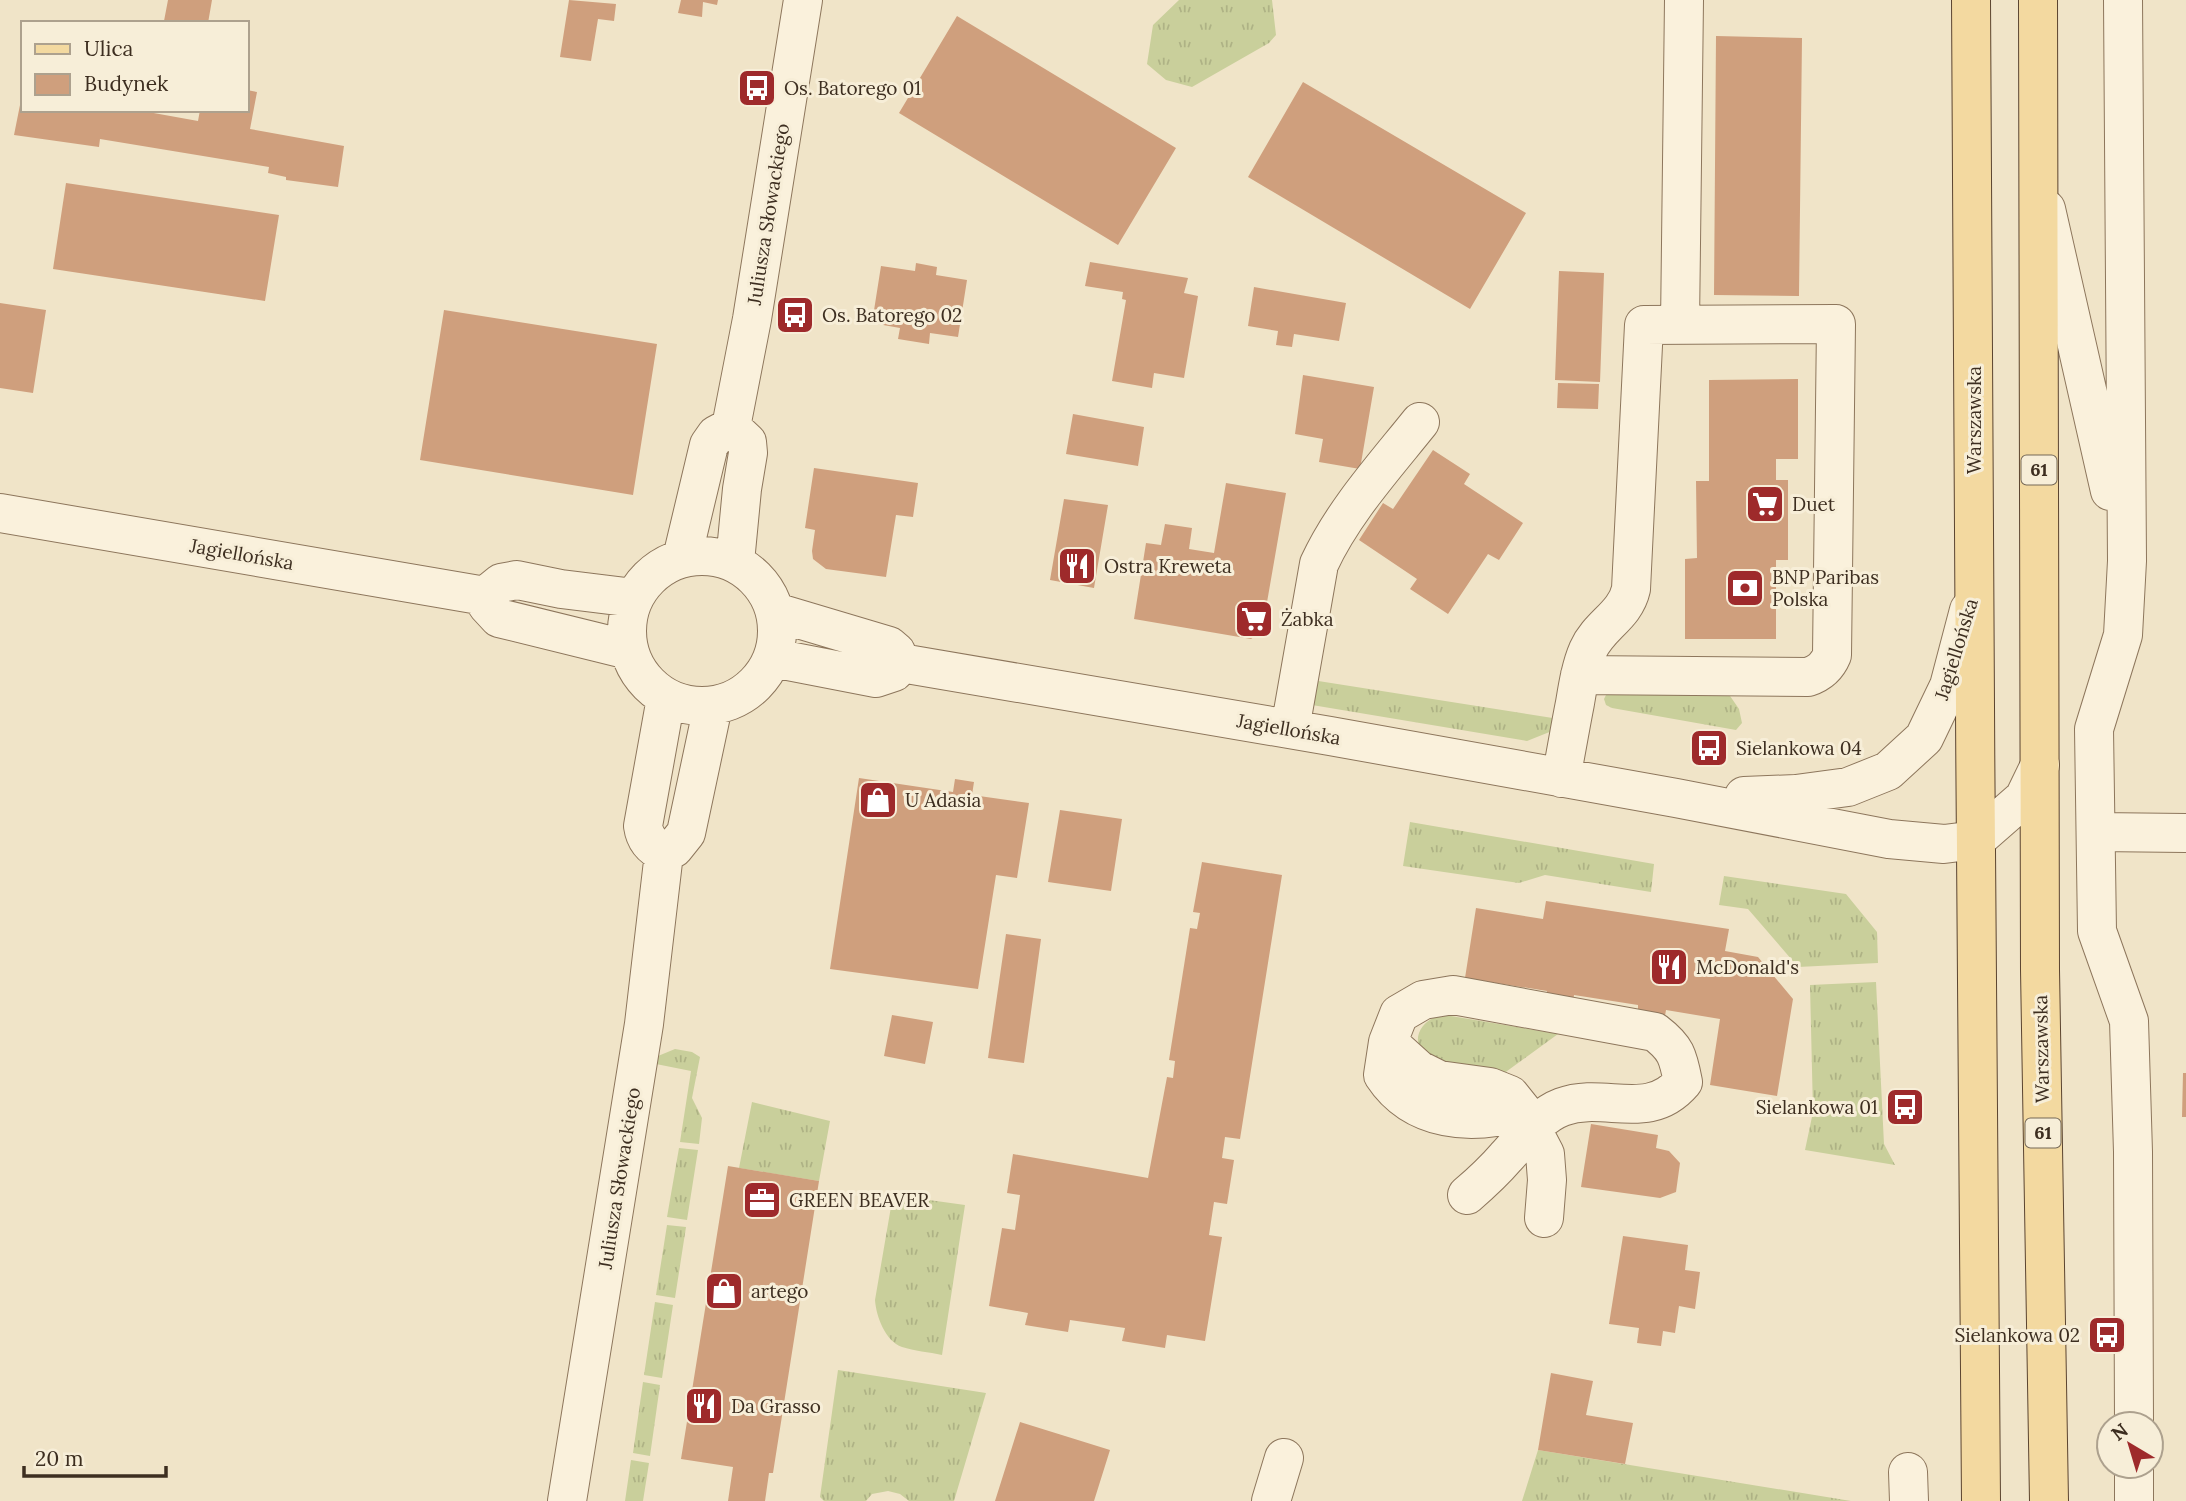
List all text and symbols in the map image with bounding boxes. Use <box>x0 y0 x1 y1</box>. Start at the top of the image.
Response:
legend <box>21 21 248 112</box>
text: Ulica <box>84 35 134 62</box>
bus stop icon: Os. Batorego 01 <box>736 67 778 109</box>
text: Budynek <box>84 70 169 97</box>
place label: Os. Batorego 01 <box>784 76 921 100</box>
street label: Juliusza Słowackiego <box>742 122 794 307</box>
bus stop icon: Os. Batorego 02 <box>774 294 816 336</box>
place label: Os. Batorego 02 <box>822 303 962 327</box>
street label: Warszawska <box>1962 366 1986 474</box>
road number: 61 <box>2022 456 2056 484</box>
supermarket icon: Duet <box>1744 483 1786 525</box>
place label: Duet <box>1792 492 1836 516</box>
street label: Jagiellońska <box>187 533 296 575</box>
restaurant icon: Ostra Kreweta <box>1056 545 1098 587</box>
place label: Ostra Kreweta <box>1104 554 1232 578</box>
place label: BNP Paribas Polska <box>1772 565 1879 611</box>
bank icon: BNP Paribas Polska <box>1724 567 1766 609</box>
street label: Jagiellońska <box>1929 595 1983 704</box>
supermarket icon: Żabka <box>1233 598 1275 640</box>
place label: Żabka <box>1281 607 1334 631</box>
street label: Jagiellońska <box>1234 708 1343 750</box>
bus stop icon: Sielankowa 04 <box>1688 727 1730 769</box>
place label: Sielankowa 04 <box>1736 736 1862 760</box>
shop icon: U Adasia <box>857 779 899 821</box>
place label: U Adasia <box>905 788 981 812</box>
restaurant icon: McDonald's <box>1648 946 1690 988</box>
place label: McDonald's <box>1696 955 1799 979</box>
street label: Warszawska <box>2028 994 2054 1103</box>
street label: Juliusza Słowackiego <box>593 1086 645 1271</box>
bus stop icon: Sielankowa 01 <box>1884 1086 1926 1128</box>
place label: Sielankowa 01 <box>1756 1095 1878 1119</box>
road number: 61 <box>2025 1118 2060 1148</box>
office icon: GREEN BEAVER <box>741 1179 783 1221</box>
place label: GREEN BEAVER <box>789 1188 929 1212</box>
shop icon: artego <box>703 1270 745 1312</box>
place label: artego <box>751 1279 808 1303</box>
bus stop icon: Sielankowa 02 <box>2086 1314 2128 1356</box>
place label: Sielankowa 02 <box>1955 1323 2080 1347</box>
restaurant icon: Da Grasso <box>683 1385 725 1427</box>
place label: Da Grasso <box>731 1394 821 1418</box>
north arrow <box>2095 1410 2165 1480</box>
text: N <box>2106 1417 2133 1446</box>
scale bar <box>24 1434 166 1478</box>
text: 20 m <box>35 1445 84 1472</box>

